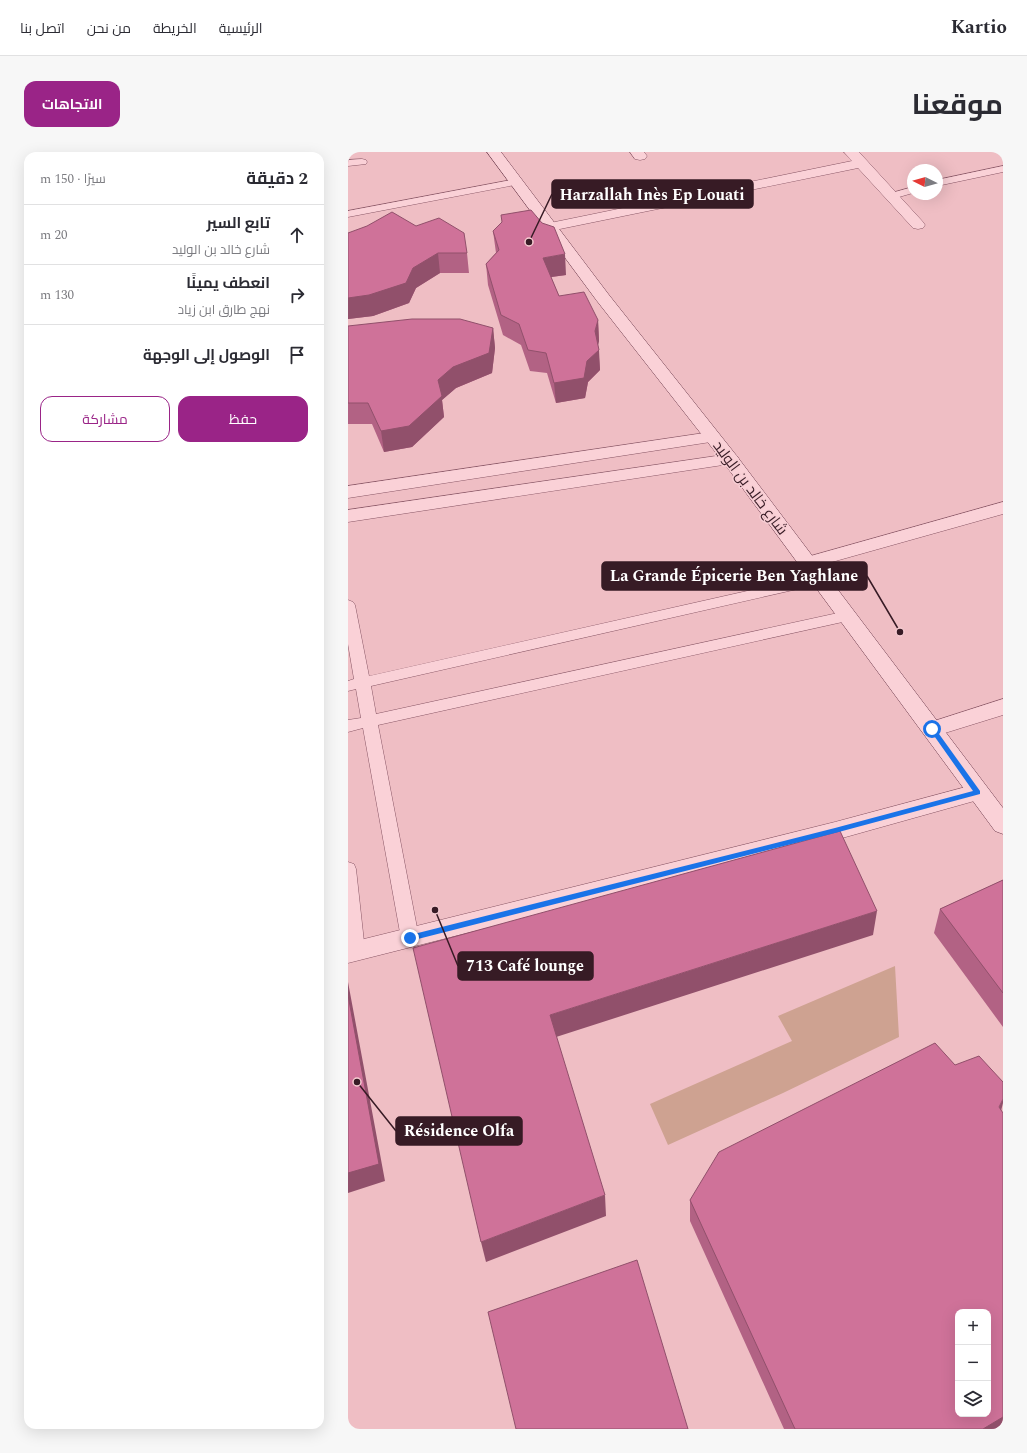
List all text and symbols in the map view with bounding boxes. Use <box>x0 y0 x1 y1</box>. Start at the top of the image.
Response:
text: Kartio <box>951 13 1007 42</box>
text: اتصل بنا <box>20 18 65 39</box>
text: من نحن <box>87 18 131 39</box>
text: الخريطة <box>153 18 197 39</box>
text: الرئيسية <box>219 18 263 39</box>
button: الاتجاهات <box>24 81 120 127</box>
text: موقعنا <box>912 84 1003 127</box>
north arrow <box>907 164 943 200</box>
text: 2 دقيقة <box>246 166 308 192</box>
text: سيرًا · 150 m <box>40 169 106 189</box>
callout: Harzallah Inès Ep Louati <box>552 180 753 208</box>
text: Harzallah Inès Ep Louati <box>559 183 745 207</box>
text: تابع السير <box>207 212 270 235</box>
icon: ahead <box>286 224 308 246</box>
text: 20 m <box>40 225 67 245</box>
text: شارع خالد بن الوليد <box>172 240 270 260</box>
text: انعطف يمينًا <box>186 272 270 295</box>
icon: right <box>286 284 308 306</box>
text: 130 m <box>40 285 74 305</box>
text: نهج طارق ابن زياد <box>178 300 270 320</box>
text: الوصول إلى الوجهة <box>143 344 270 367</box>
icon: arrive <box>286 344 308 366</box>
button: مشاركة <box>40 396 170 442</box>
button: حفظ <box>178 396 308 442</box>
street label: شارع خالد بن الوليد <box>707 436 793 540</box>
callout: La Grande Épicerie Ben Yaghlane <box>602 562 867 590</box>
text: La Grande Épicerie Ben Yaghlane <box>610 564 858 588</box>
route start <box>923 720 941 738</box>
route end <box>401 929 419 947</box>
callout: 713 Café lounge <box>458 952 593 980</box>
text: 713 Café lounge <box>466 954 584 978</box>
callout: Résidence Olfa <box>396 1117 522 1145</box>
text: Résidence Olfa <box>404 1119 515 1143</box>
map controls <box>955 1309 991 1417</box>
button: + <box>955 1309 991 1345</box>
button: − <box>955 1345 991 1381</box>
button: layers <box>955 1381 991 1417</box>

